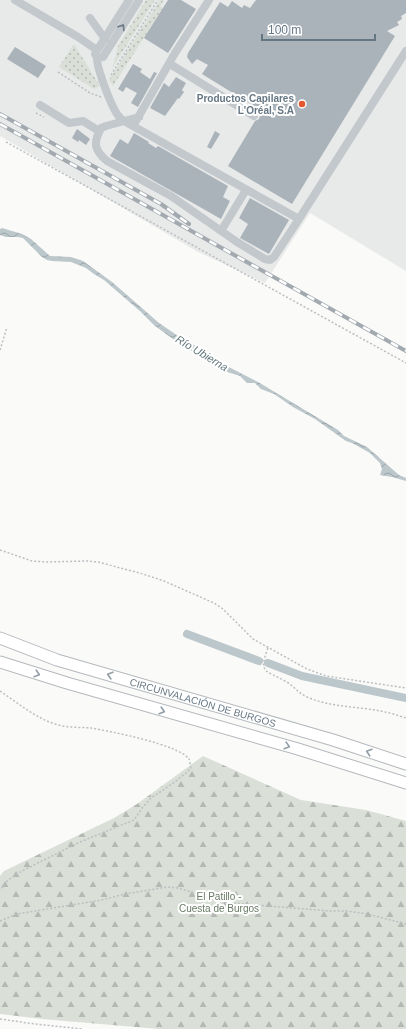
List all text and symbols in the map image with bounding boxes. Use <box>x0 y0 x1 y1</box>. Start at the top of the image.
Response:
scale bar <box>262 16 375 42</box>
text: 100 m <box>268 23 301 37</box>
one-way arrow <box>117 24 124 31</box>
place label: Productos Capilares L'Oréal, S.A <box>197 93 294 116</box>
marker: Productos Capilares L'Oréal, S.A <box>297 99 307 109</box>
water label: Río Ubierna <box>174 333 230 373</box>
one-way arrow <box>33 669 40 678</box>
one-way arrow <box>107 671 114 680</box>
street label: CIRCUNVALACIÓN DE BURGOS <box>128 676 277 729</box>
one-way arrow <box>158 706 165 715</box>
one-way arrow <box>284 741 290 749</box>
one-way arrow <box>366 748 373 756</box>
park label: El Patillo - Cuesta de Burgos <box>179 891 259 914</box>

